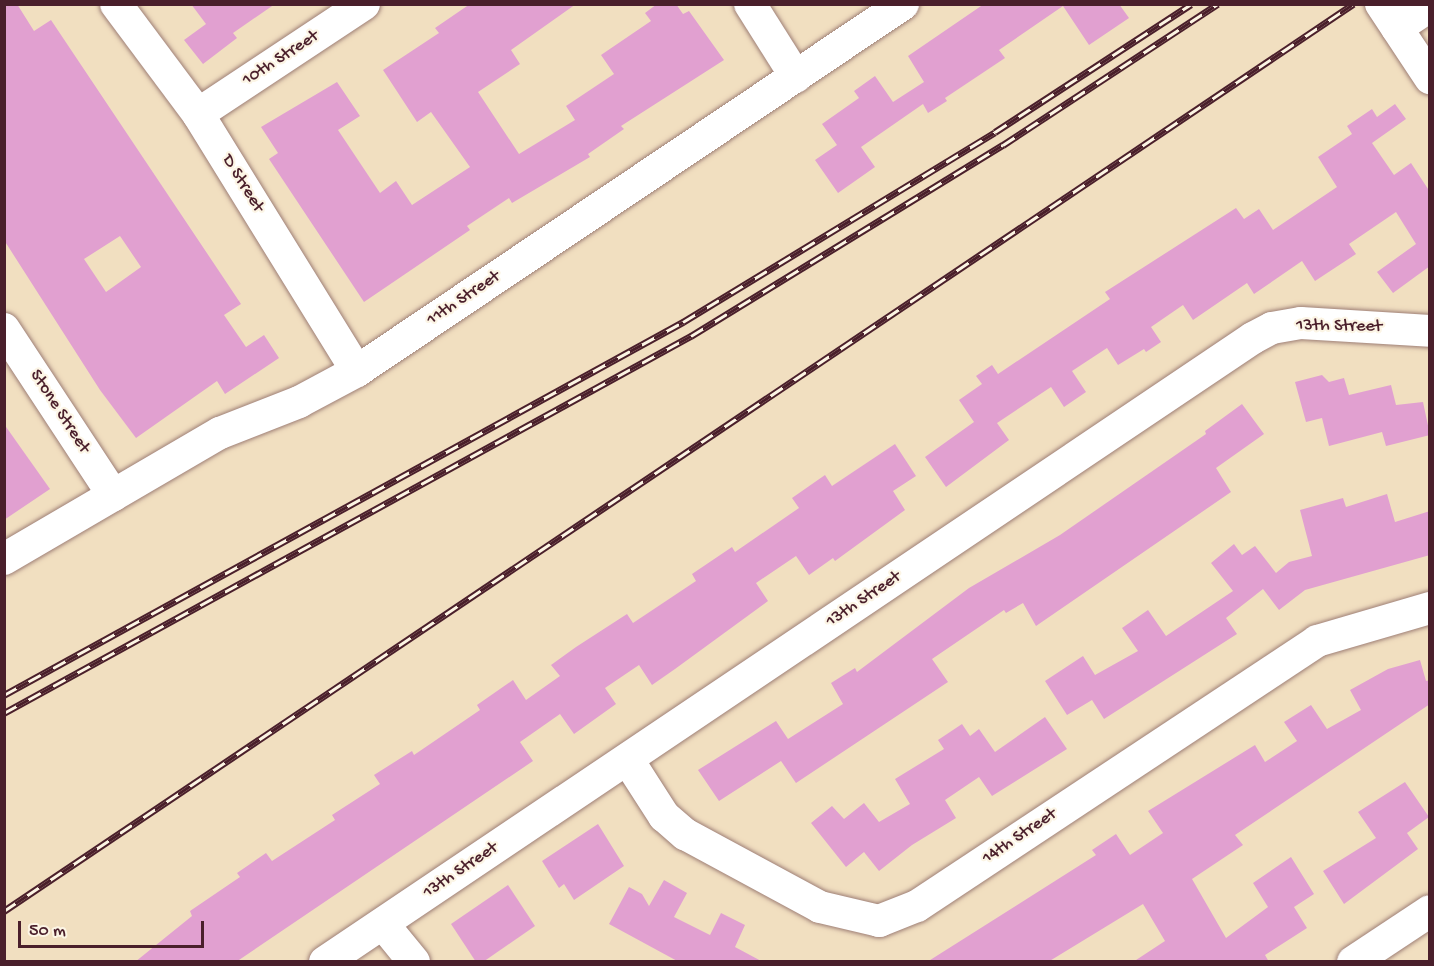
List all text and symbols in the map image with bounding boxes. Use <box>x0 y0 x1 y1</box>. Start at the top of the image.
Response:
street label: 10th Street <box>239 26 323 92</box>
street label: D Street <box>216 151 268 217</box>
street label: 11th Street <box>423 267 505 331</box>
street label: 13th Street <box>1296 315 1382 339</box>
street label: Stone Street <box>24 366 94 458</box>
street label: 13th Street <box>822 567 906 633</box>
street label: 14th Street <box>979 804 1061 870</box>
street label: 13th Street <box>419 838 503 904</box>
scale bar <box>21 909 207 947</box>
text: 50 m <box>29 921 66 942</box>

